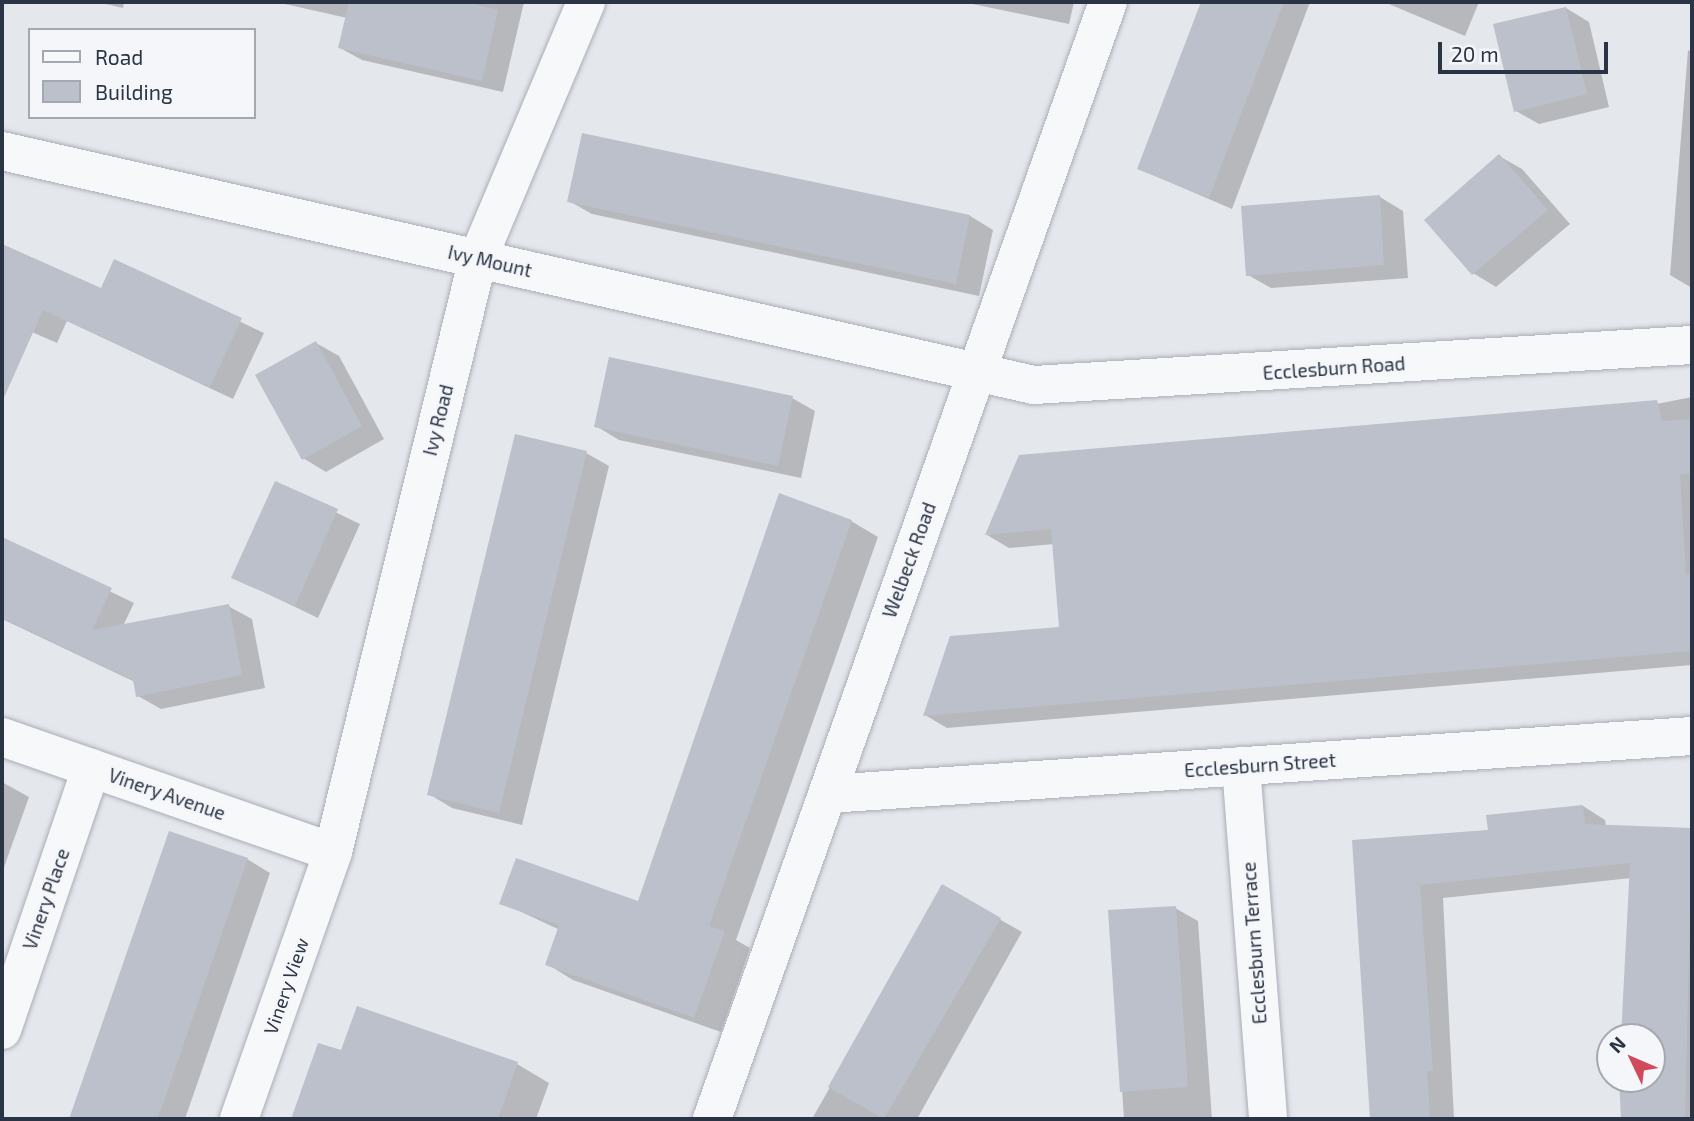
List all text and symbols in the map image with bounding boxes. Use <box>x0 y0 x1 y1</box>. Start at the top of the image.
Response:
legend <box>28 28 256 119</box>
scale bar <box>1442 28 1612 72</box>
text: 20 m <box>1451 41 1499 66</box>
text: Road <box>95 44 143 69</box>
text: Building <box>95 79 173 104</box>
street label: Ivy Mount <box>446 240 534 282</box>
street label: Ecclesburn Road <box>1262 352 1406 384</box>
street label: Ivy Road <box>418 382 458 458</box>
street label: Welbeck Road <box>878 499 940 621</box>
street label: Ecclesburn Street <box>1183 748 1337 782</box>
street label: Vinery Avenue <box>105 763 229 825</box>
street label: Vinery Place <box>18 845 74 953</box>
street label: Ecclesburn Terrace <box>1237 861 1271 1025</box>
street label: Vinery View <box>259 934 313 1038</box>
north arrow <box>1596 1023 1666 1093</box>
text: N <box>1604 1032 1630 1057</box>

